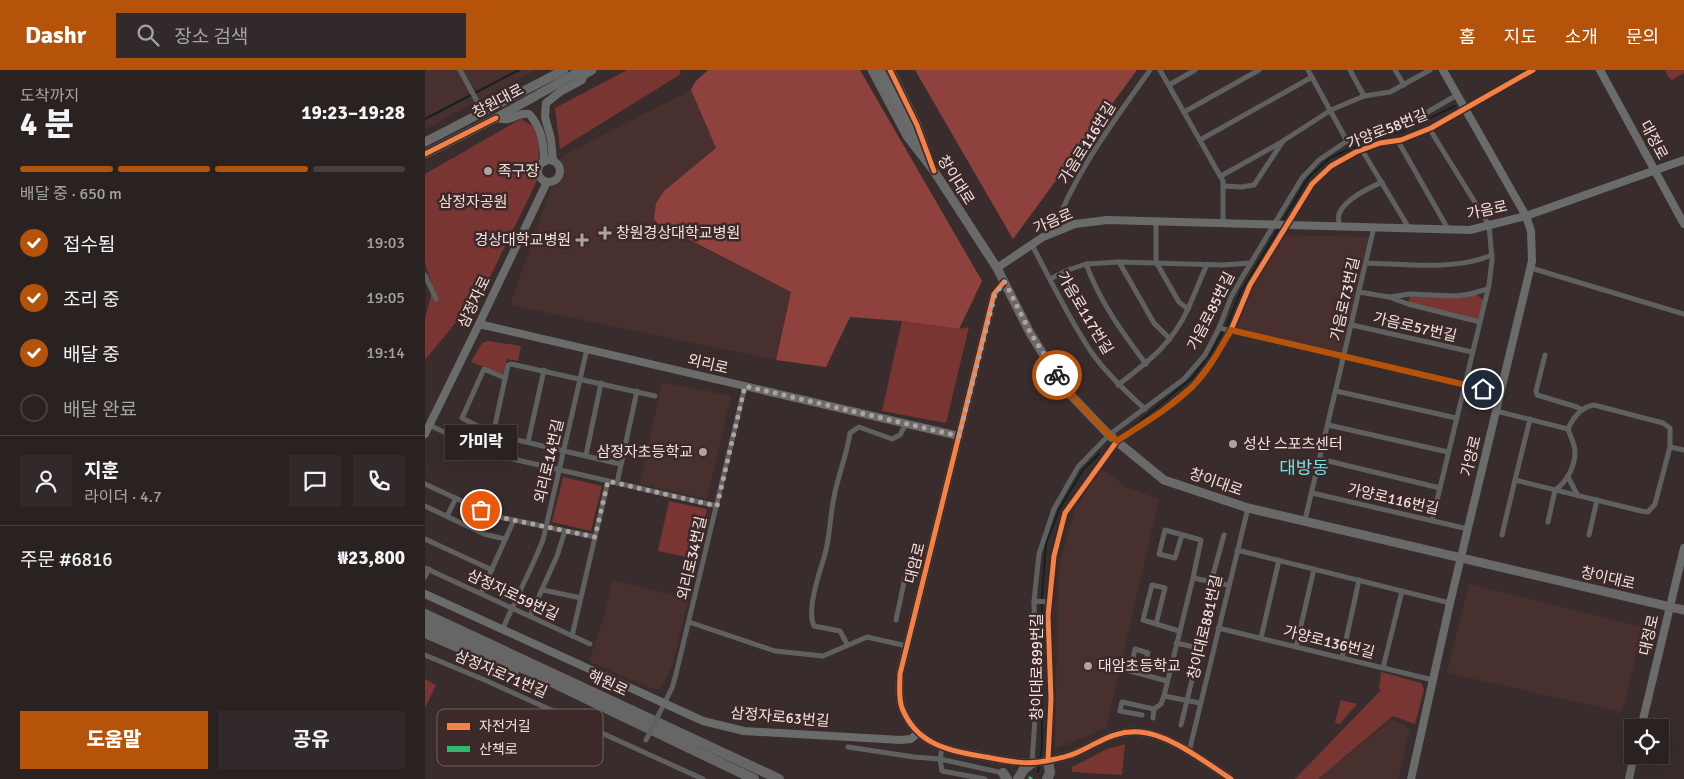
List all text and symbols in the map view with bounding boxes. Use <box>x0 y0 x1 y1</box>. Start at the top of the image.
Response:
search box <box>116 13 466 58</box>
text: Dashr <box>25 20 86 50</box>
icon: search <box>134 21 162 49</box>
text: 장소 검색 <box>174 25 248 49</box>
text: 홈 <box>1459 26 1476 48</box>
text: 지도 <box>1504 26 1537 48</box>
text: 소개 <box>1565 26 1598 48</box>
text: 문의 <box>1626 26 1659 48</box>
street label: 창원대로 <box>469 80 527 122</box>
text: 도착까지 <box>20 86 79 106</box>
street label: 가음로116번길 <box>1055 99 1119 187</box>
text: 19:23–19:28 <box>301 101 405 125</box>
text: 4 분 <box>20 105 74 144</box>
street label: 가양로58번길 <box>1344 105 1430 153</box>
street label: 대정로 <box>1636 117 1672 163</box>
street label: 창이대로 <box>934 152 978 208</box>
place label: 족구장 <box>498 162 540 180</box>
marker: 족구장 <box>482 165 494 177</box>
text: 배달 중 · 650 m <box>20 184 122 204</box>
park label: 삼정자공원 <box>438 193 508 211</box>
street label: 가음로 <box>1465 197 1509 223</box>
street label: 가음로 <box>1030 205 1076 237</box>
place label: 창원경상대학교병원 <box>616 224 740 242</box>
marker: 창원경상대학교병원 <box>598 226 612 240</box>
icon: check <box>20 229 48 257</box>
place label: 경상대학교병원 <box>474 231 571 249</box>
text: 접수됨 <box>63 233 115 257</box>
text: 19:03 <box>366 233 405 253</box>
marker: 경상대학교병원 <box>575 233 589 247</box>
street label: 가음로73번길 <box>1327 255 1363 343</box>
street label: 가음로117번길 <box>1053 268 1117 358</box>
street label: 가음로85번길 <box>1184 269 1238 353</box>
street label: 삼정자로 <box>454 273 494 331</box>
icon: check <box>20 284 48 312</box>
text: 조리 중 <box>63 288 120 312</box>
text: 19:05 <box>366 288 405 308</box>
street label: 가음로57번길 <box>1371 309 1459 345</box>
icon: check <box>20 339 48 367</box>
text: 배달 중 <box>63 343 120 367</box>
text: 19:14 <box>366 343 405 363</box>
courier <box>1032 350 1082 400</box>
street label: 외리로 <box>686 351 730 377</box>
icon: bike <box>1043 361 1071 389</box>
pin <box>1462 368 1504 410</box>
icon: home <box>1469 375 1497 403</box>
text: 배달 완료 <box>63 398 137 422</box>
street label: 외리로14번길 <box>531 417 567 505</box>
callout: 가미락 <box>445 425 517 460</box>
text: 가미락 <box>459 432 503 452</box>
street label: 가양로 <box>1457 434 1485 478</box>
place label: 성산 스포츠센터 <box>1243 435 1343 453</box>
marker: 성산 스포츠센터 <box>1227 438 1239 450</box>
place label: 삼정자초등학교 <box>596 443 693 461</box>
marker: 삼정자초등학교 <box>697 446 709 458</box>
button: person <box>20 455 72 507</box>
button: chat <box>289 455 341 507</box>
button: phone <box>353 455 405 507</box>
district label: 대방동 <box>1279 457 1329 479</box>
text: 지훈 <box>84 459 119 483</box>
street label: 창이대로 <box>1187 465 1245 499</box>
street label: 가양로116번길 <box>1346 480 1440 518</box>
text: 라이더 · 4.7 <box>84 487 162 507</box>
pin <box>460 489 502 531</box>
icon: bag <box>467 496 495 524</box>
street label: 외리로34번길 <box>674 514 710 602</box>
street label: 대암로 <box>901 541 929 585</box>
text: ₩23,800 <box>338 546 405 570</box>
text: 주문 #6816 <box>20 548 112 572</box>
street label: 창이대로 <box>1579 563 1637 593</box>
street label: 삼정자로59번길 <box>464 566 562 624</box>
street label: 창이대로881번길 <box>1184 573 1226 681</box>
street label: 창이대로899번길 <box>1028 613 1046 721</box>
street label: 대정로 <box>1636 613 1662 657</box>
street label: 가양로136번길 <box>1282 622 1376 662</box>
street label: 삼정자로71번길 <box>452 646 550 702</box>
place label: 대암초등학교 <box>1098 657 1181 675</box>
marker: 대암초등학교 <box>1082 660 1094 672</box>
street label: 해원로 <box>585 666 631 700</box>
street label: 삼정자로63번길 <box>730 704 830 730</box>
legend <box>437 709 603 766</box>
button: 도움말 <box>20 711 208 769</box>
button: 공유 <box>218 711 405 769</box>
text: 자전거길 <box>479 718 531 735</box>
map controls <box>1624 719 1669 764</box>
button: locate <box>1624 719 1669 764</box>
text: 산책로 <box>479 741 518 758</box>

